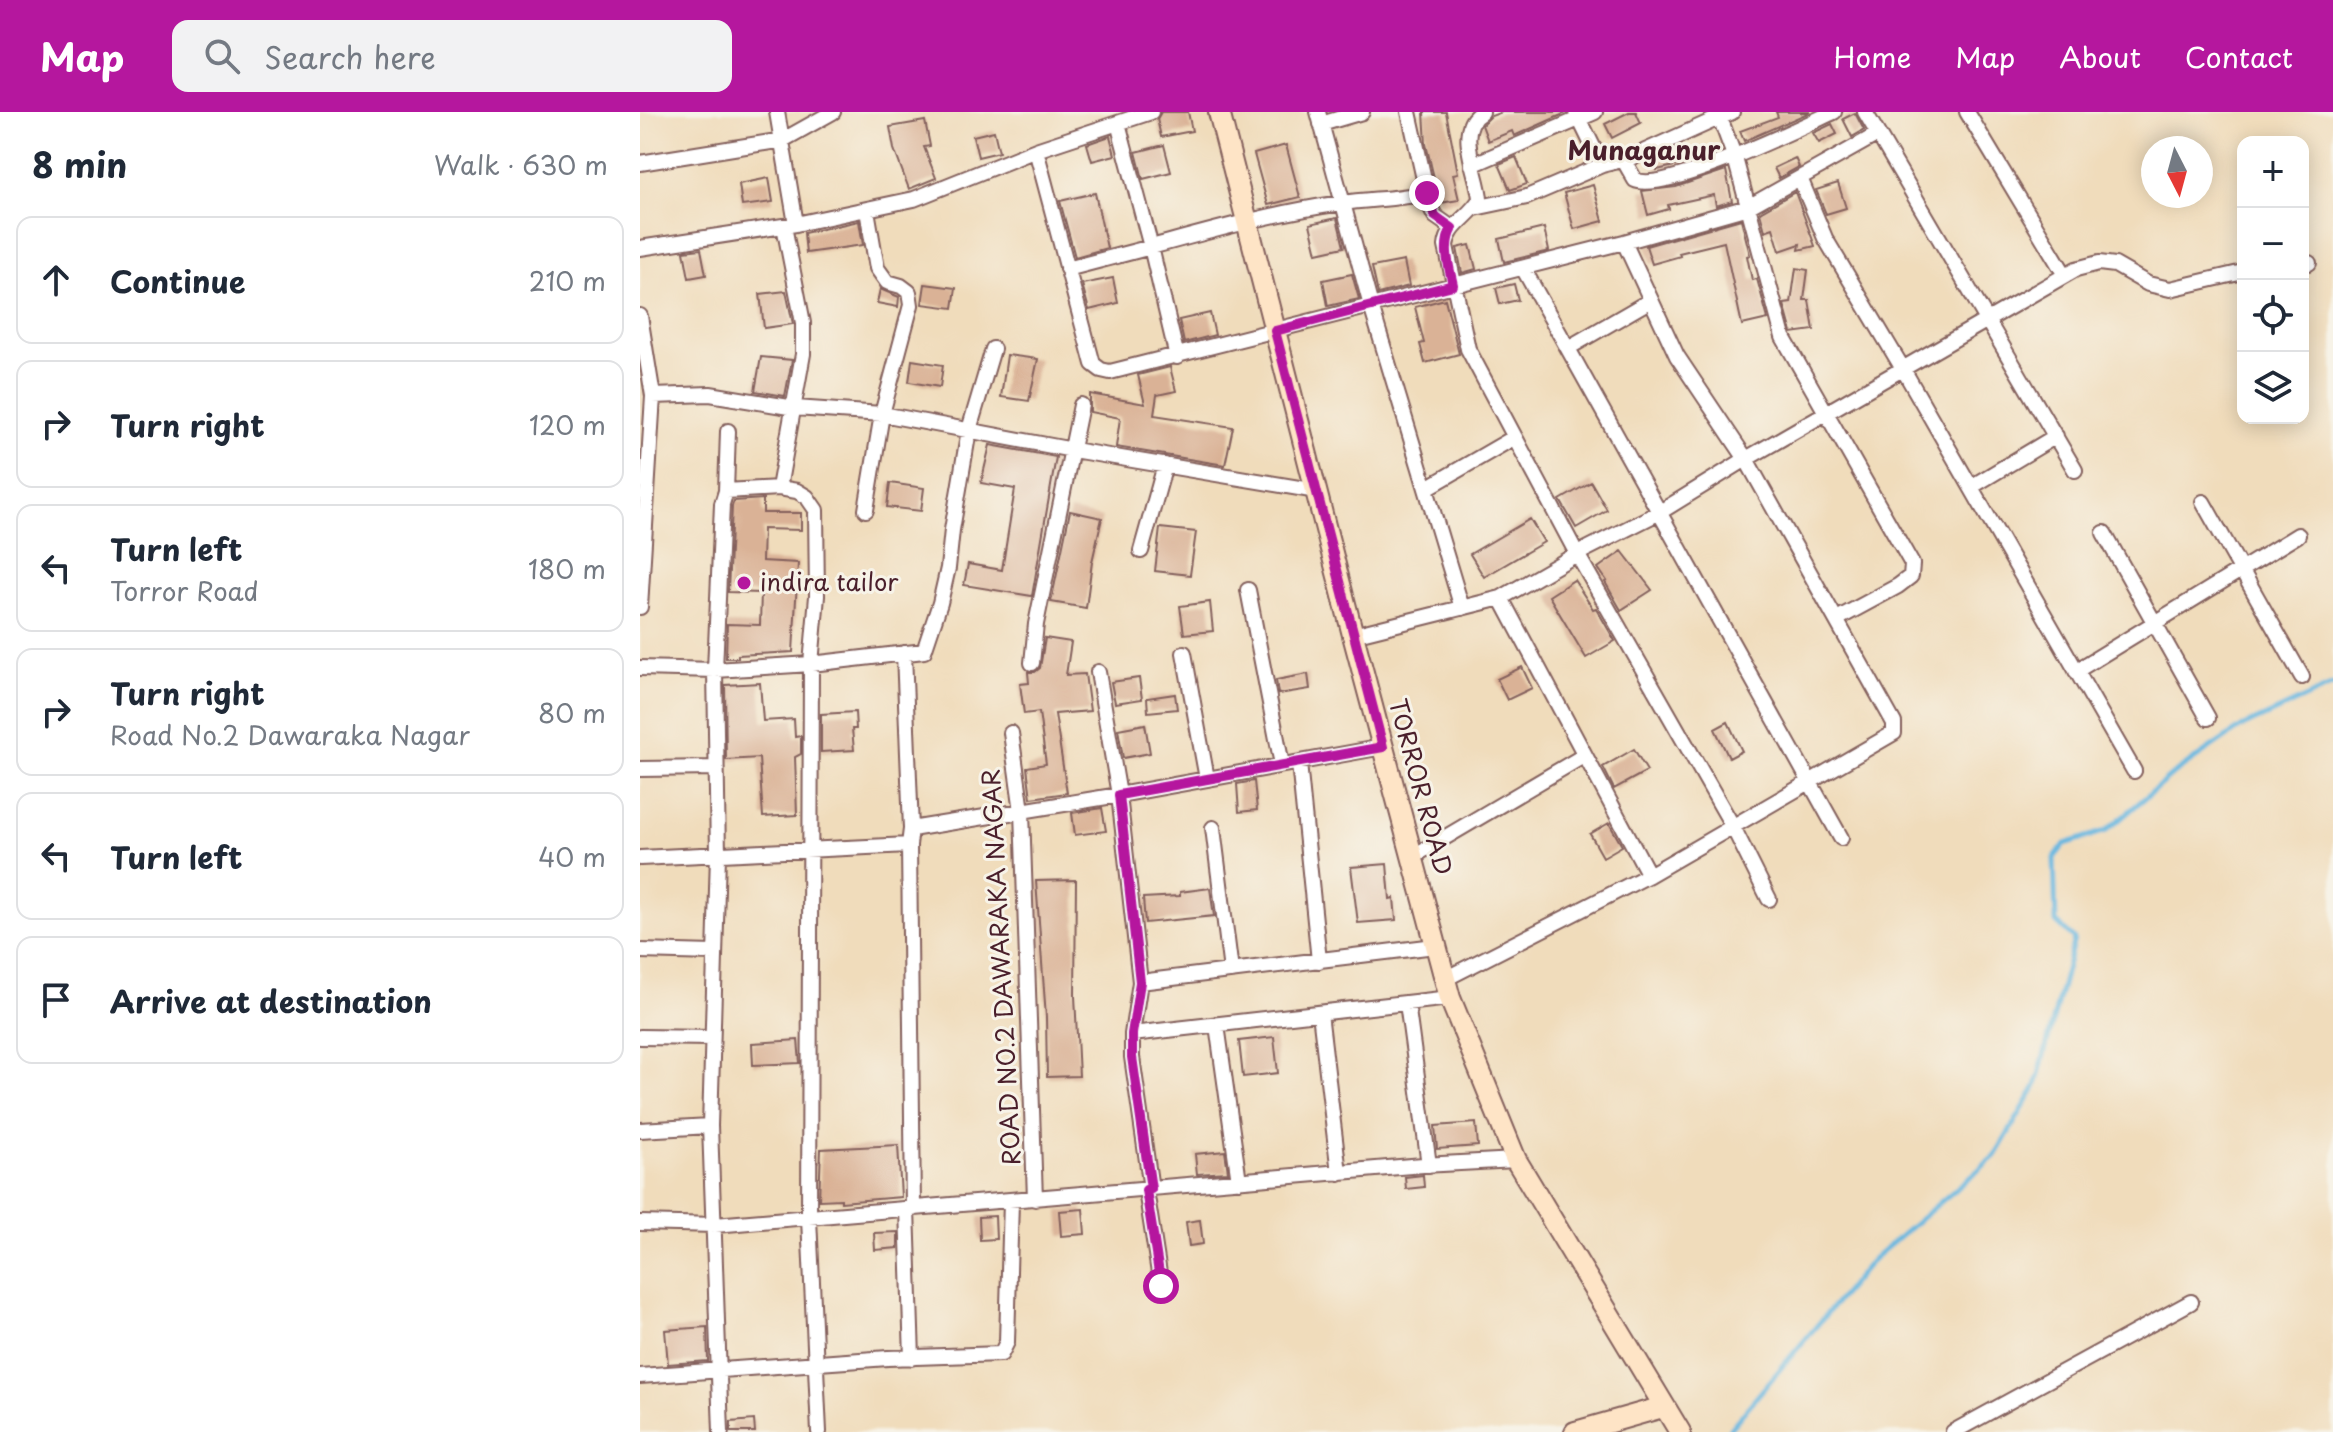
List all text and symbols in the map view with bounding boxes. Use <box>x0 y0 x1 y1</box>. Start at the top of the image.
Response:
search box <box>172 20 732 92</box>
text: Map <box>40 28 124 85</box>
icon: search <box>200 34 244 78</box>
text: Search here <box>264 34 436 79</box>
text: Home <box>1833 35 1911 78</box>
text: Map <box>1955 35 2015 78</box>
text: About <box>2059 35 2141 78</box>
text: Contact <box>2185 35 2293 78</box>
district label: Munaganur <box>1568 130 1721 169</box>
north arrow <box>2141 136 2213 208</box>
map controls <box>2237 136 2309 424</box>
button: + <box>2237 136 2309 208</box>
text: 8 min <box>32 138 127 190</box>
text: Walk · 630 m <box>434 145 608 184</box>
route end <box>1409 175 1445 211</box>
button: − <box>2237 208 2309 280</box>
icon: ahead <box>34 258 78 302</box>
text: Continue <box>110 258 245 303</box>
text: 210 m <box>529 261 606 300</box>
button: locate <box>2237 280 2309 352</box>
button: layers <box>2237 352 2309 424</box>
icon: right <box>34 402 78 446</box>
text: Turn right <box>110 402 265 447</box>
text: 120 m <box>529 405 606 444</box>
text: Turn left <box>110 526 242 571</box>
icon: left <box>34 546 78 590</box>
text: 180 m <box>528 549 606 588</box>
place label: indira tailor <box>760 563 899 599</box>
text: Torror Road <box>110 571 259 610</box>
marker: indira tailor <box>735 574 753 592</box>
text: Turn right <box>110 670 265 715</box>
icon: right <box>34 690 78 734</box>
text: 80 m <box>538 693 606 732</box>
street label: TORROR ROAD <box>1381 694 1463 879</box>
text: Road No.2 Dawaraka Nagar <box>110 715 470 754</box>
street label: ROAD NO.2 DAWARAKA NAGAR <box>972 768 1028 1166</box>
icon: left <box>34 834 78 878</box>
text: Turn left <box>110 834 242 879</box>
text: 40 m <box>538 837 606 876</box>
icon: arrive <box>34 978 78 1022</box>
text: Arrive at destination <box>110 978 432 1023</box>
route start <box>1143 1268 1179 1304</box>

